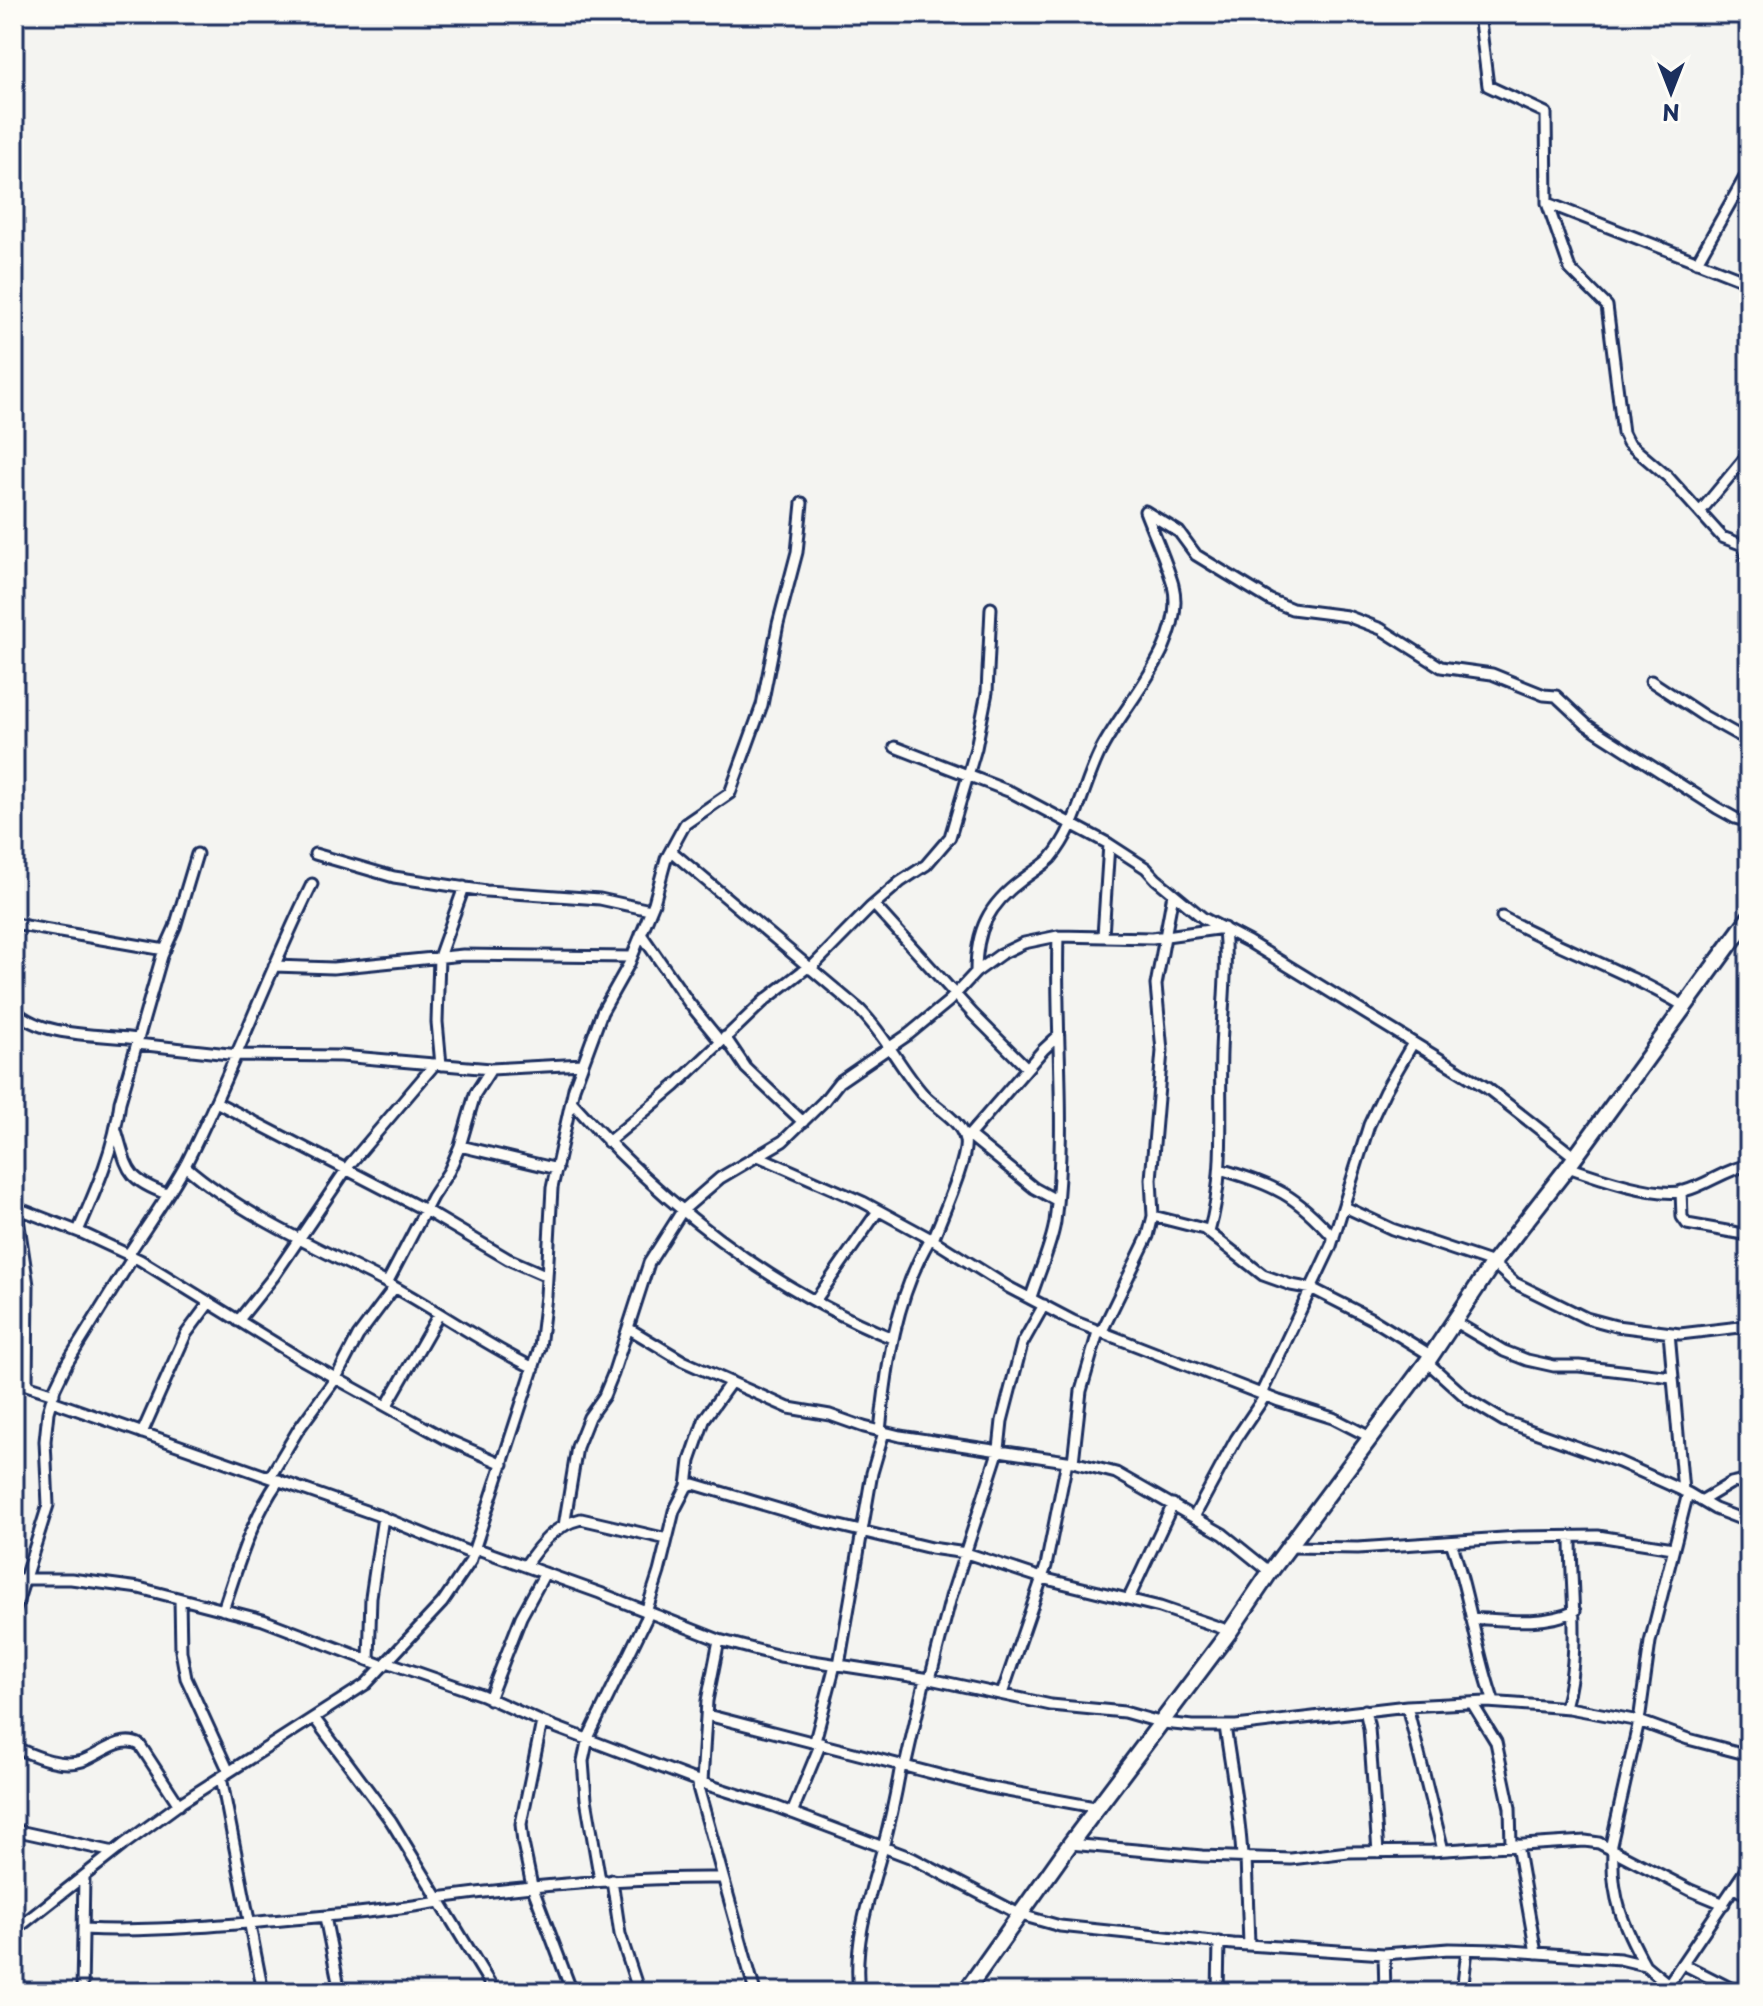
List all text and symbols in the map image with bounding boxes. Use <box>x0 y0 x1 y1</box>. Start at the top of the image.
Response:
north arrow <box>1631 52 1711 132</box>
text: N <box>1662 97 1680 130</box>

